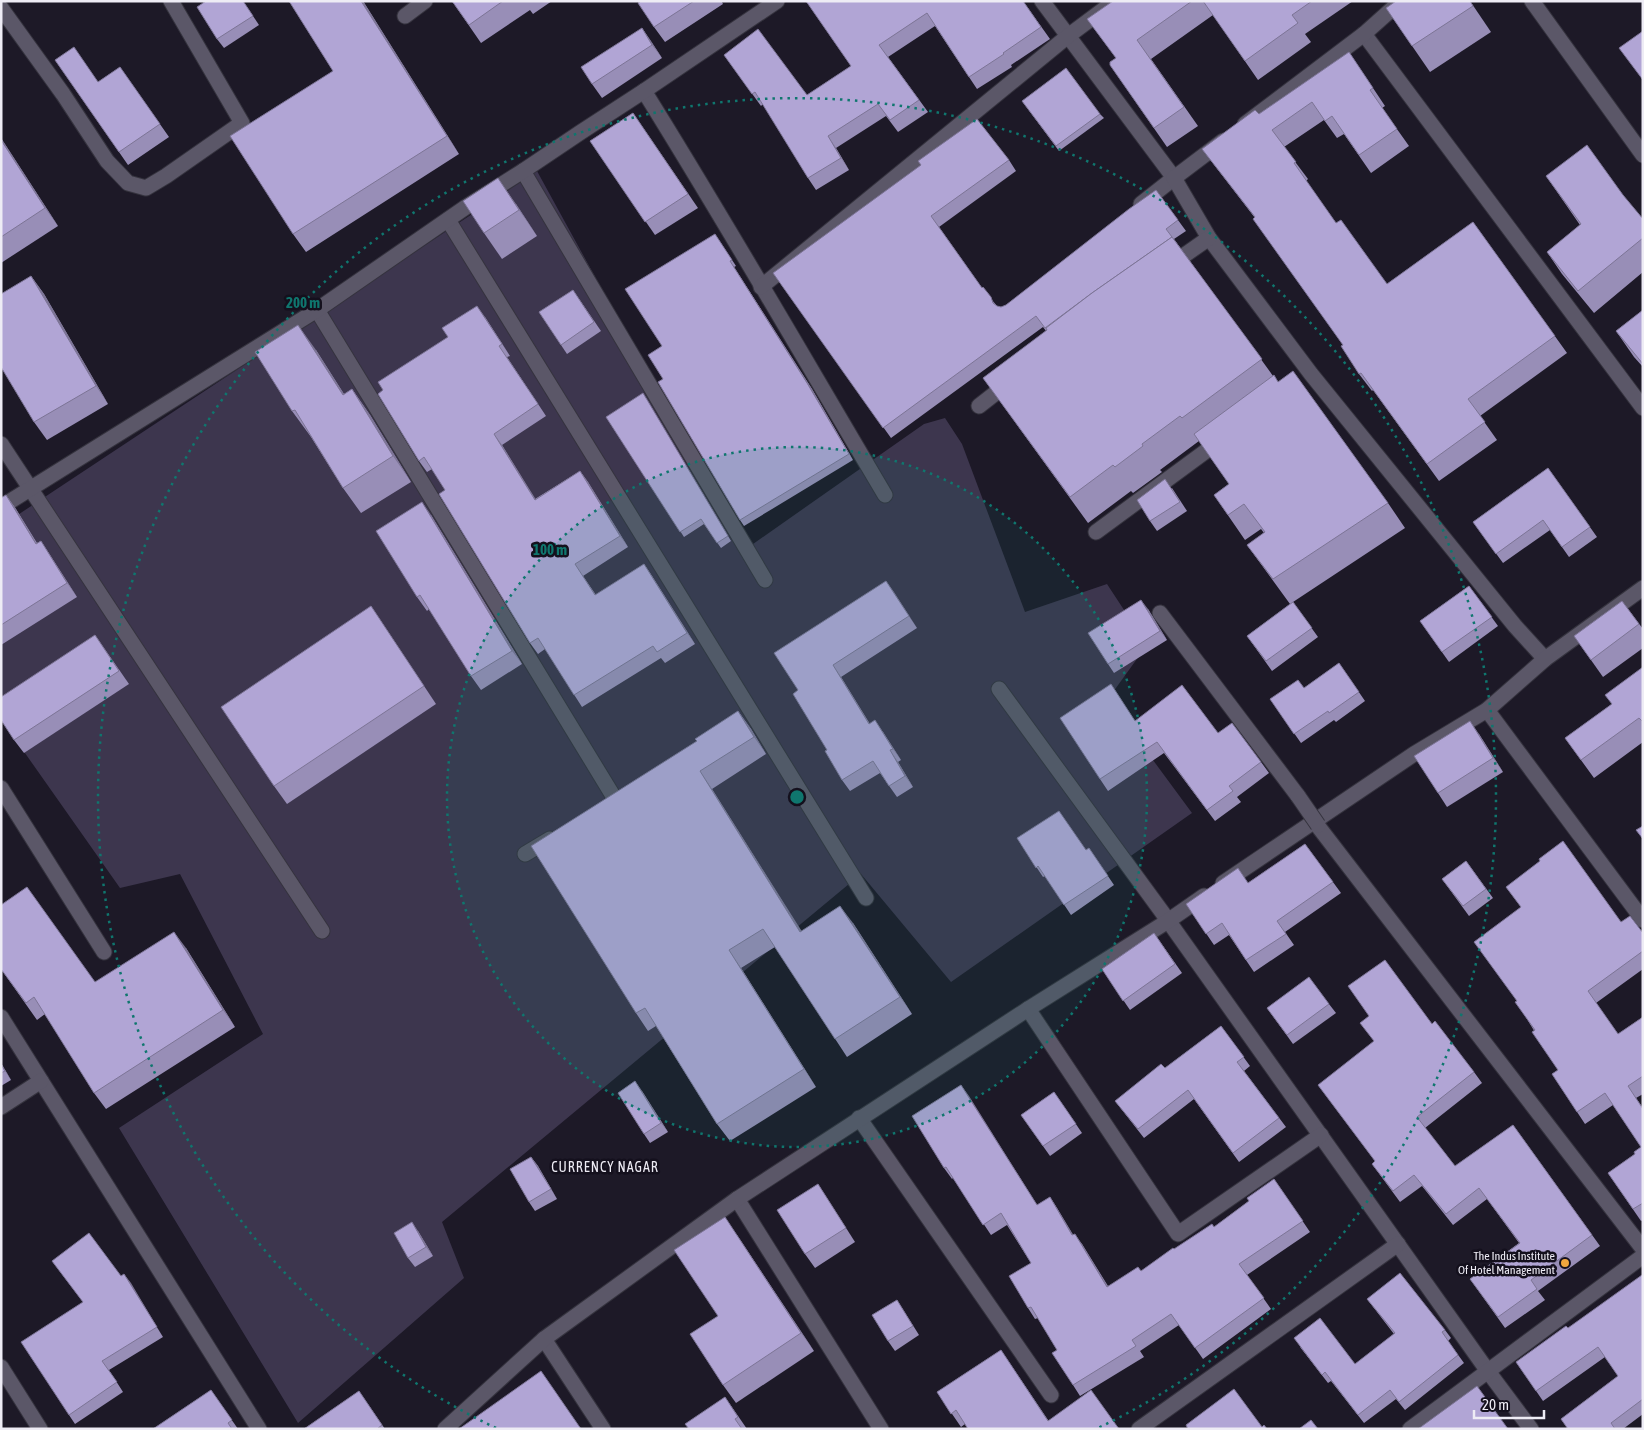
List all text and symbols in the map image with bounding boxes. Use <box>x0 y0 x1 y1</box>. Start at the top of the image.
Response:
text: 200 m <box>286 294 320 311</box>
text: 100 m <box>533 541 567 558</box>
centre of rings <box>788 788 806 806</box>
district label: CURRENCY NAGAR <box>551 1159 659 1175</box>
place label: The Indus Institute Of Hotel Management <box>1458 1249 1556 1277</box>
marker: The Indus Institute Of Hotel Management <box>1559 1257 1571 1269</box>
scale bar <box>1474 1388 1544 1420</box>
text: 20 m <box>1482 1396 1509 1413</box>

